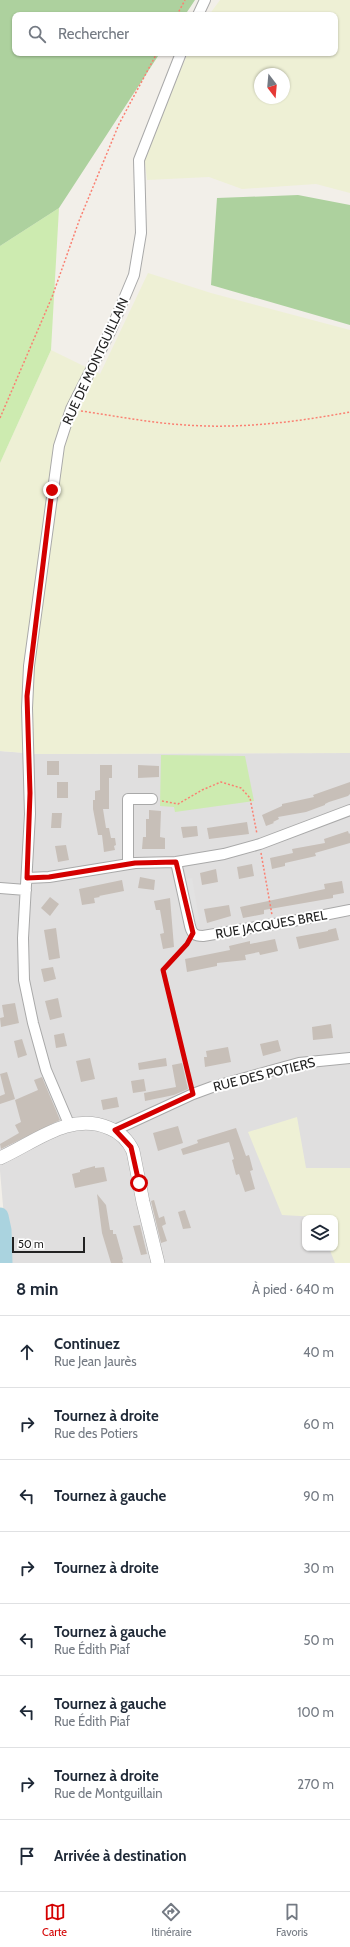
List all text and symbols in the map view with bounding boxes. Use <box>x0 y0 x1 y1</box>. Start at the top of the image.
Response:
search box <box>12 12 338 56</box>
icon: search <box>26 23 48 45</box>
text: Rechercher <box>58 25 129 43</box>
north arrow <box>254 68 290 104</box>
street label: RUE DE MONTGUILLAIN <box>59 295 131 427</box>
route end <box>43 481 61 499</box>
street label: RUE JACQUES BREL <box>214 906 328 942</box>
street label: RUE DES POTIERS <box>211 1053 317 1094</box>
route start <box>130 1174 148 1192</box>
map controls <box>302 1215 338 1251</box>
button: layers <box>302 1215 338 1251</box>
scale bar <box>12 1235 85 1254</box>
text: 50 m <box>18 1237 44 1251</box>
text: 8 min <box>16 1279 58 1299</box>
text: À pied · 640 m <box>252 1281 334 1297</box>
text: Continuez <box>54 1335 120 1353</box>
icon: ahead <box>16 1341 38 1363</box>
text: 40 m <box>303 1344 334 1360</box>
text: Rue Jean Jaurès <box>54 1353 137 1369</box>
text: Tournez à droite <box>54 1407 159 1425</box>
icon: right <box>16 1413 38 1435</box>
text: 60 m <box>303 1416 334 1432</box>
text: Rue des Potiers <box>54 1425 138 1441</box>
icon: left <box>16 1485 38 1507</box>
text: Tournez à gauche <box>54 1487 166 1505</box>
text: 90 m <box>303 1488 334 1504</box>
icon: right <box>16 1557 38 1579</box>
text: Tournez à droite <box>54 1559 159 1577</box>
text: 30 m <box>304 1560 334 1576</box>
text: Tournez à gauche <box>54 1623 166 1641</box>
icon: left <box>16 1629 38 1651</box>
text: 50 m <box>304 1632 334 1648</box>
text: Rue Édith Piaf <box>54 1641 130 1657</box>
text: Tournez à gauche <box>54 1695 166 1713</box>
icon: left <box>16 1701 38 1723</box>
text: 100 m <box>297 1704 334 1720</box>
text: Rue Édith Piaf <box>54 1713 130 1729</box>
text: Tournez à droite <box>54 1767 159 1785</box>
icon: right <box>16 1773 38 1795</box>
text: 270 m <box>297 1776 334 1792</box>
text: Rue de Montguillain <box>54 1785 162 1801</box>
icon: arrive <box>16 1845 38 1867</box>
text: Arrivée à destination <box>54 1847 186 1865</box>
tab: Carte <box>42 1901 67 1939</box>
tab: Itinéraire <box>151 1901 192 1939</box>
tab: Favoris <box>276 1901 308 1939</box>

